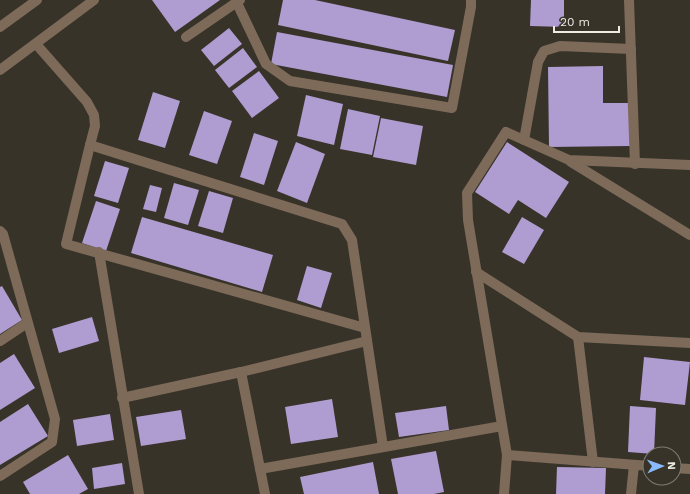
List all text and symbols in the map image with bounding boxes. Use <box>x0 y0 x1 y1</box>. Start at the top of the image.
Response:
scale bar <box>554 8 619 34</box>
text: 20 m <box>560 15 590 29</box>
north arrow <box>642 446 682 486</box>
text: N <box>665 461 678 470</box>

